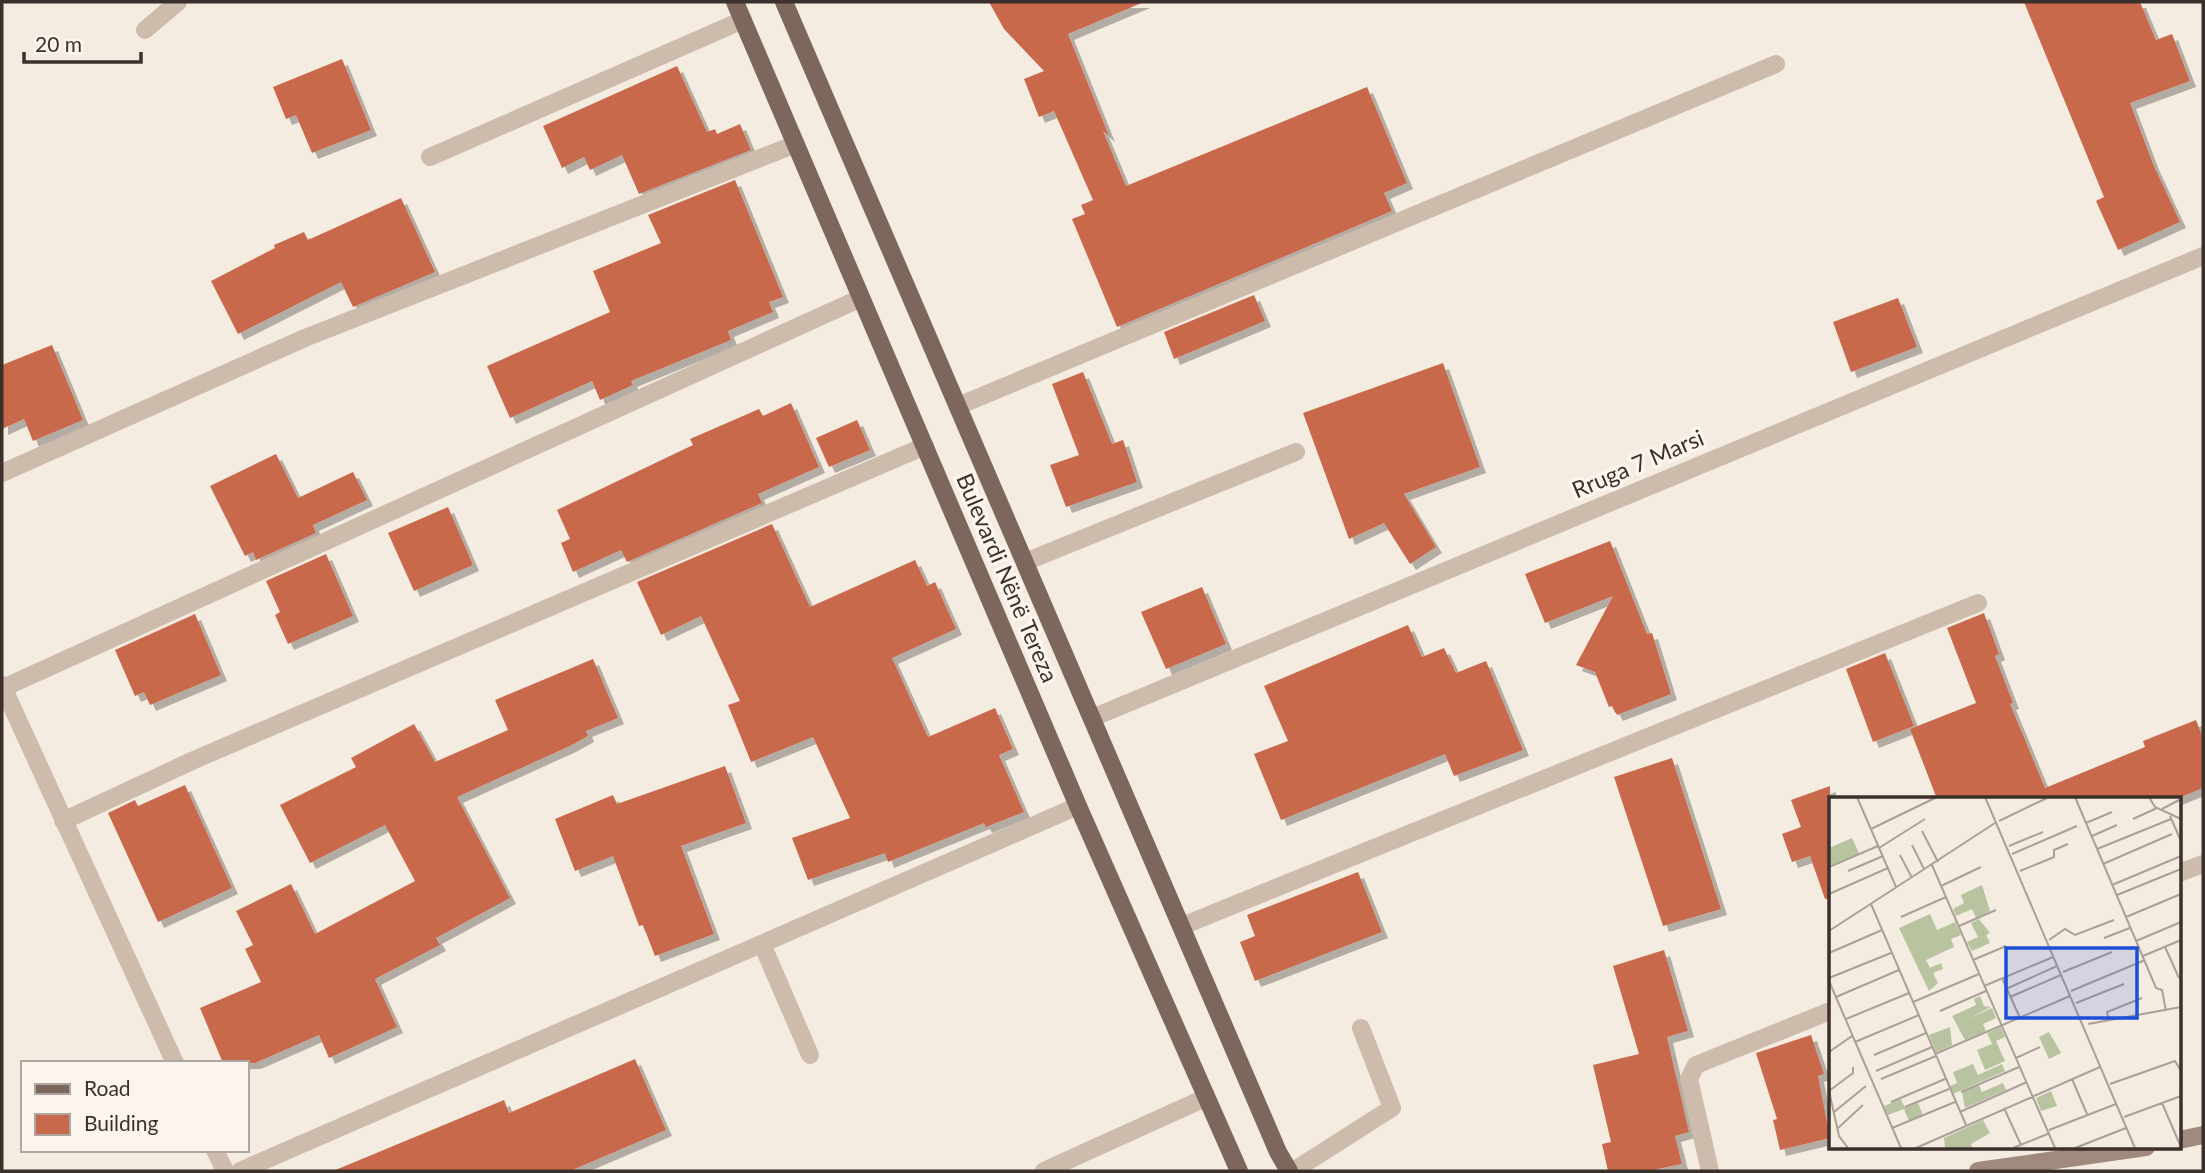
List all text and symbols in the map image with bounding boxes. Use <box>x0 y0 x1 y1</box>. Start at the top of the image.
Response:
scale bar <box>24 21 142 65</box>
text: 20 m <box>35 31 82 56</box>
street label: Rruga 7 Marsi <box>1568 423 1708 503</box>
street label: Bulevardi Nënë Tereza <box>951 469 1065 686</box>
inset map <box>1829 797 2180 1148</box>
legend <box>21 1061 248 1152</box>
text: Road <box>84 1075 131 1100</box>
text: Building <box>84 1110 159 1135</box>

